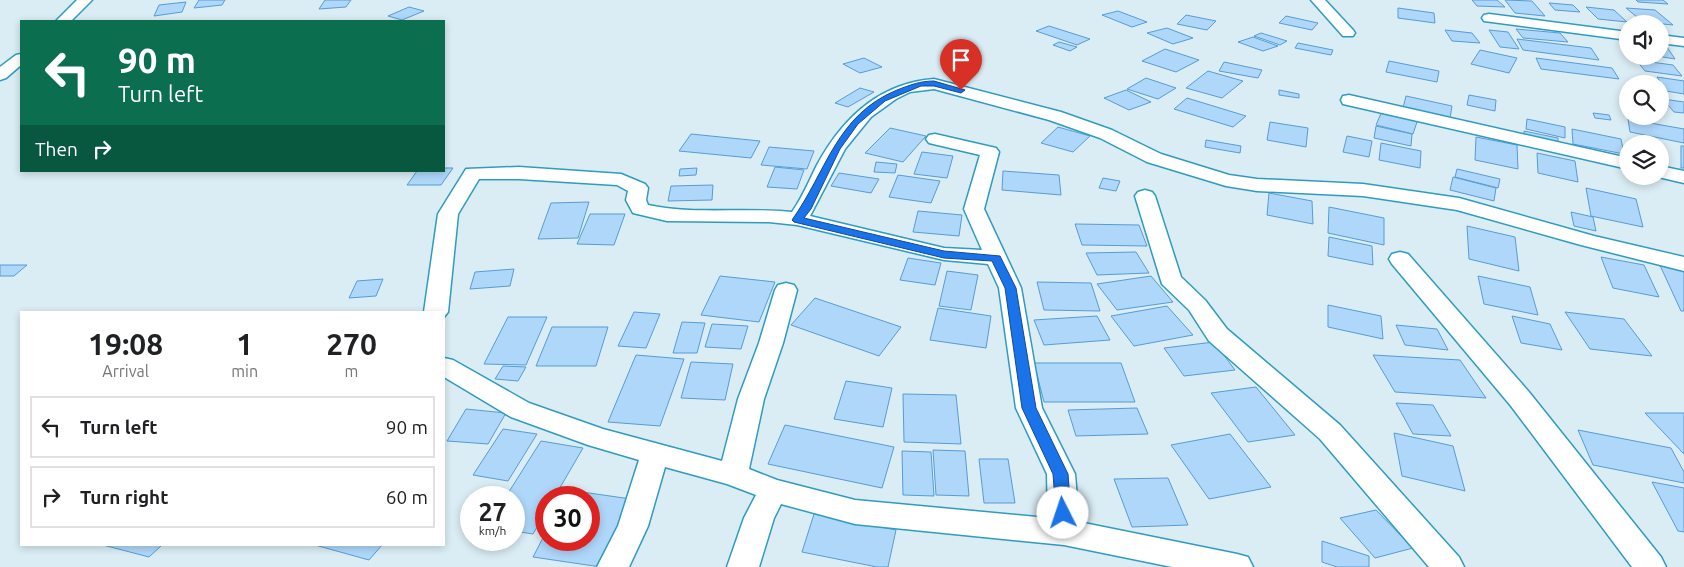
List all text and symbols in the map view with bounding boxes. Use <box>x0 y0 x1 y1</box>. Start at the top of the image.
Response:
map controls <box>1619 15 1669 185</box>
button: sound <box>1619 15 1669 65</box>
pin <box>940 39 982 90</box>
icon: left <box>35 40 100 105</box>
text: 90 m <box>118 40 196 80</box>
icon: arrive <box>947 46 975 74</box>
button: search <box>1619 75 1669 125</box>
text: Turn left <box>118 81 203 106</box>
icon: right <box>88 135 116 163</box>
button: layers <box>1619 135 1669 185</box>
text: Then <box>35 138 78 160</box>
text: 19:08 <box>88 327 163 361</box>
text: 1 <box>236 327 253 361</box>
text: 270 <box>326 327 377 361</box>
text: Arrival <box>102 362 149 380</box>
text: min <box>231 362 258 380</box>
text: m <box>345 362 358 380</box>
icon: left <box>37 413 65 441</box>
text: Turn left <box>80 416 158 438</box>
text: 90 m <box>386 416 428 438</box>
icon: right <box>37 483 65 511</box>
text: Turn right <box>80 486 168 508</box>
text: 60 m <box>386 486 428 508</box>
speed limit sign: 30 <box>535 486 600 551</box>
position arrow <box>1036 486 1088 538</box>
text: 27 <box>478 498 507 526</box>
text: km/h <box>479 524 506 537</box>

